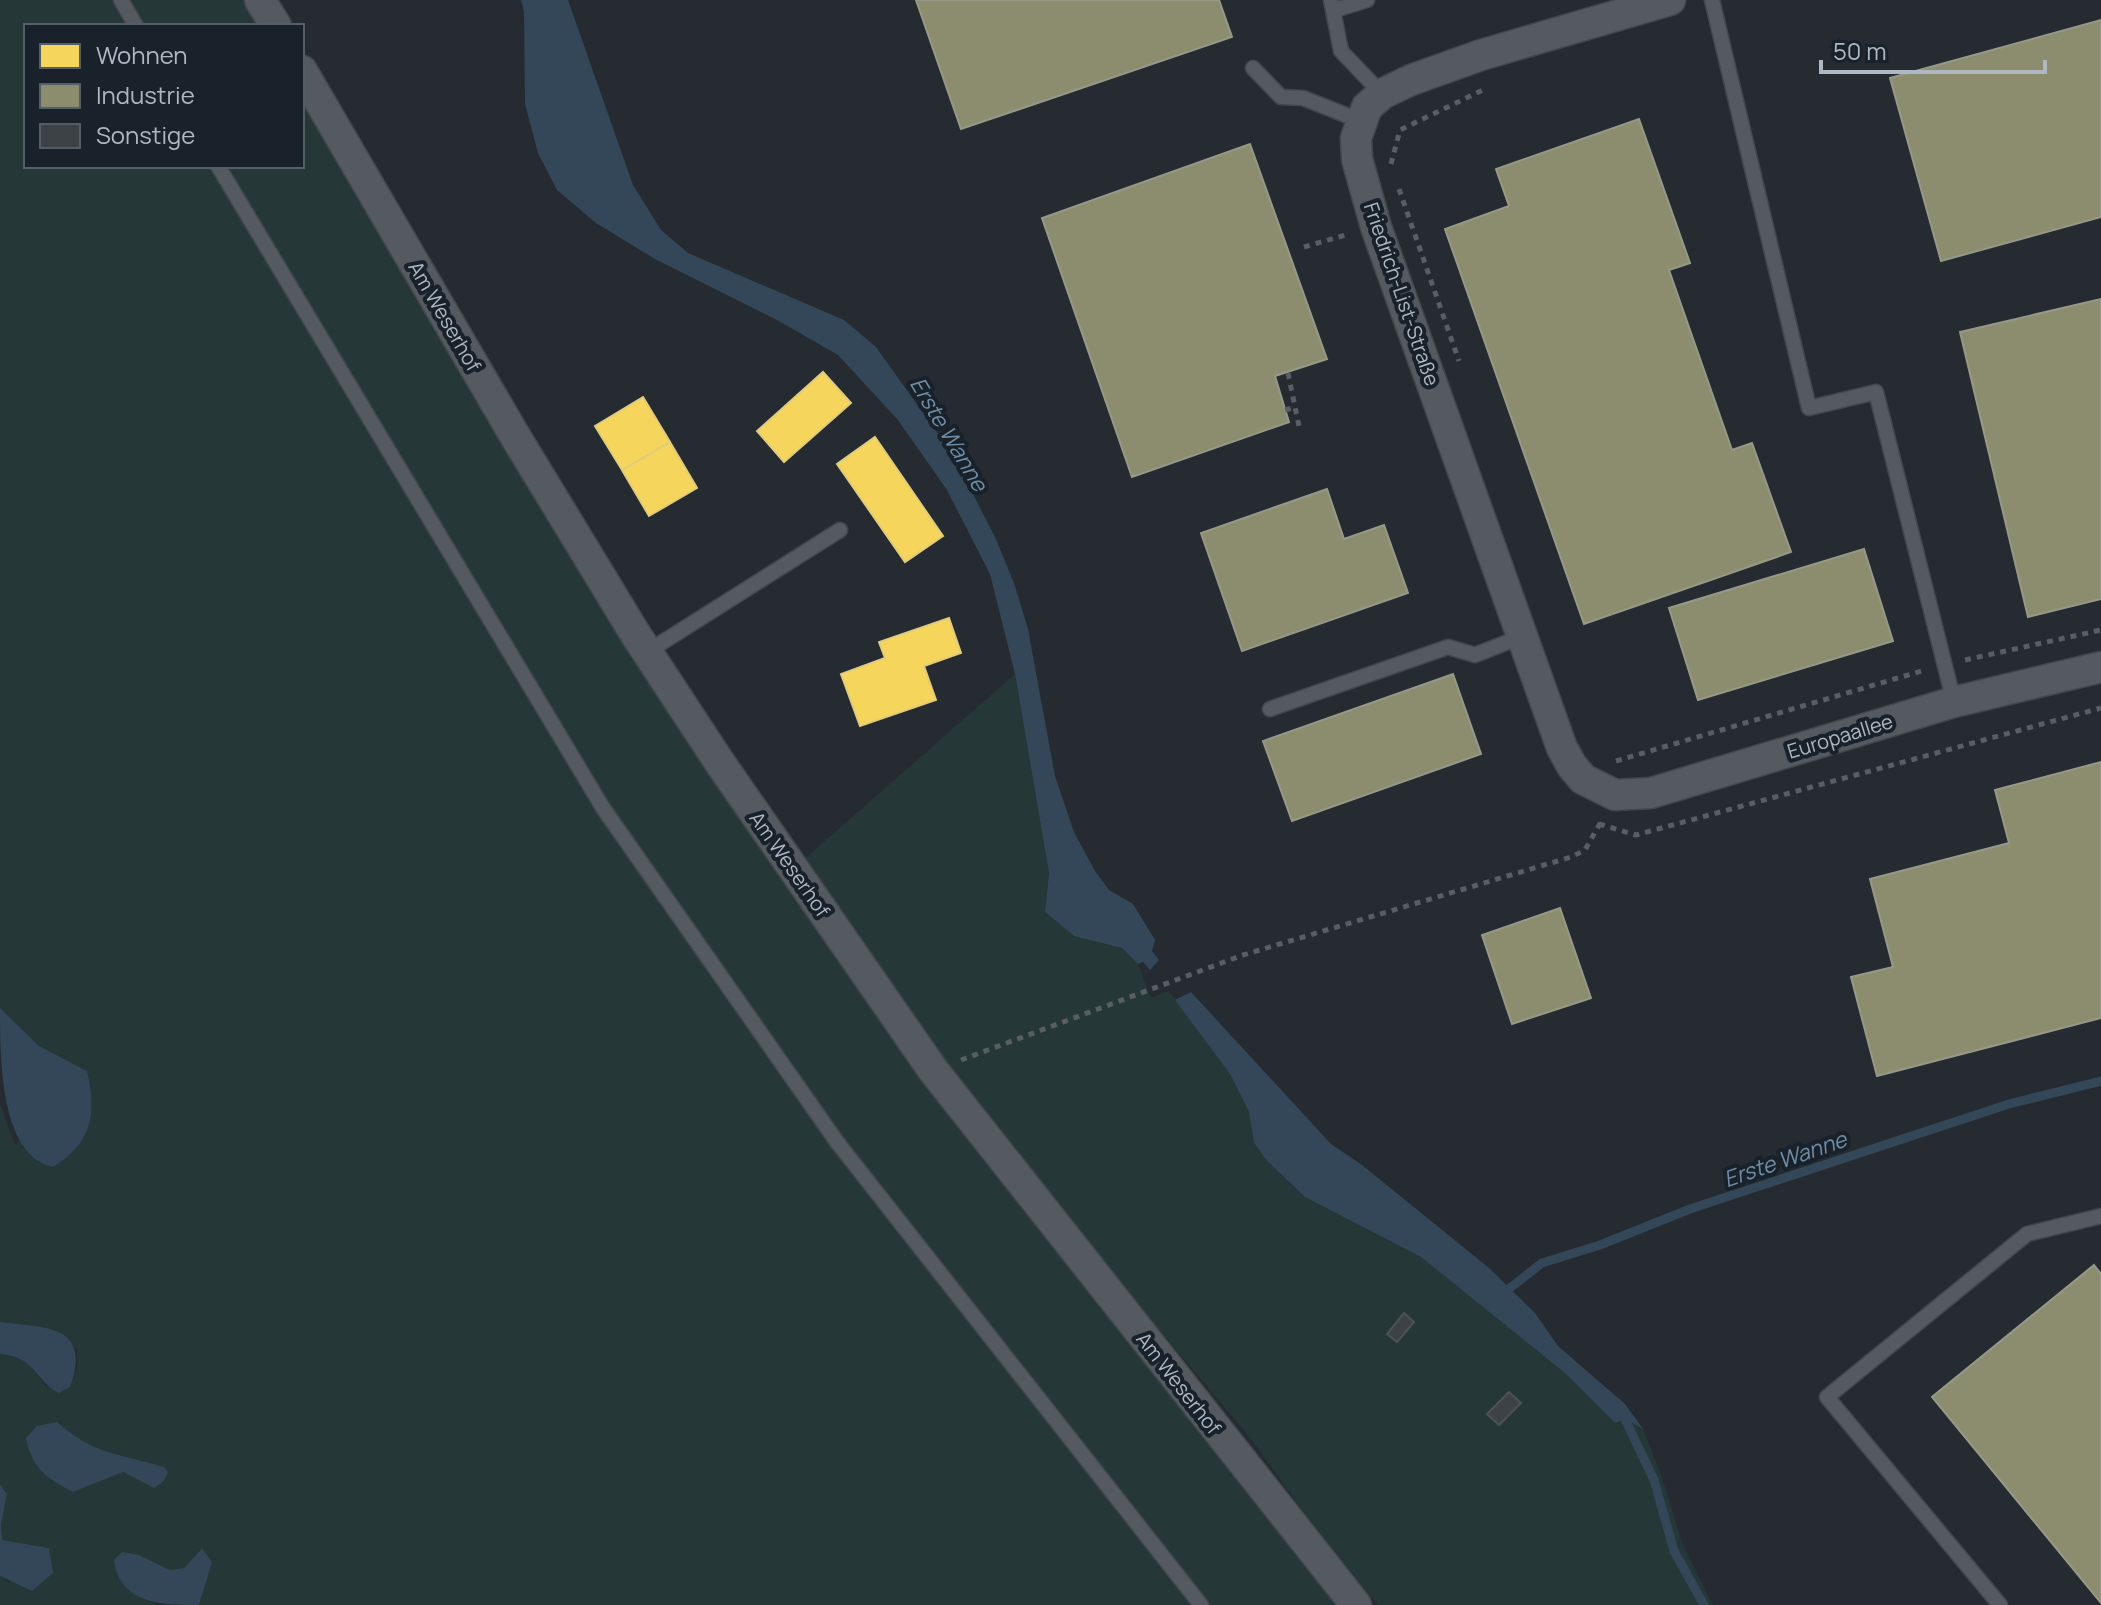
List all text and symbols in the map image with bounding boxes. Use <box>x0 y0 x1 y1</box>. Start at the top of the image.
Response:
legend <box>24 24 304 168</box>
scale bar <box>1821 24 2045 74</box>
text: 50 m <box>1833 34 1887 67</box>
text: Wohnen <box>96 38 188 71</box>
text: Industrie <box>96 78 195 111</box>
text: Sonstige <box>96 118 195 151</box>
street label: Friedrich-List-Straße <box>1358 199 1446 389</box>
street label: Am Weserhof <box>403 256 487 376</box>
water label: Erste Wanne <box>903 371 995 498</box>
street label: Europaallee <box>1784 707 1896 765</box>
street label: Am Weserhof <box>744 806 836 922</box>
water label: Erste Wanne <box>1720 1124 1851 1194</box>
street label: Am Weserhof <box>1130 1326 1228 1440</box>

